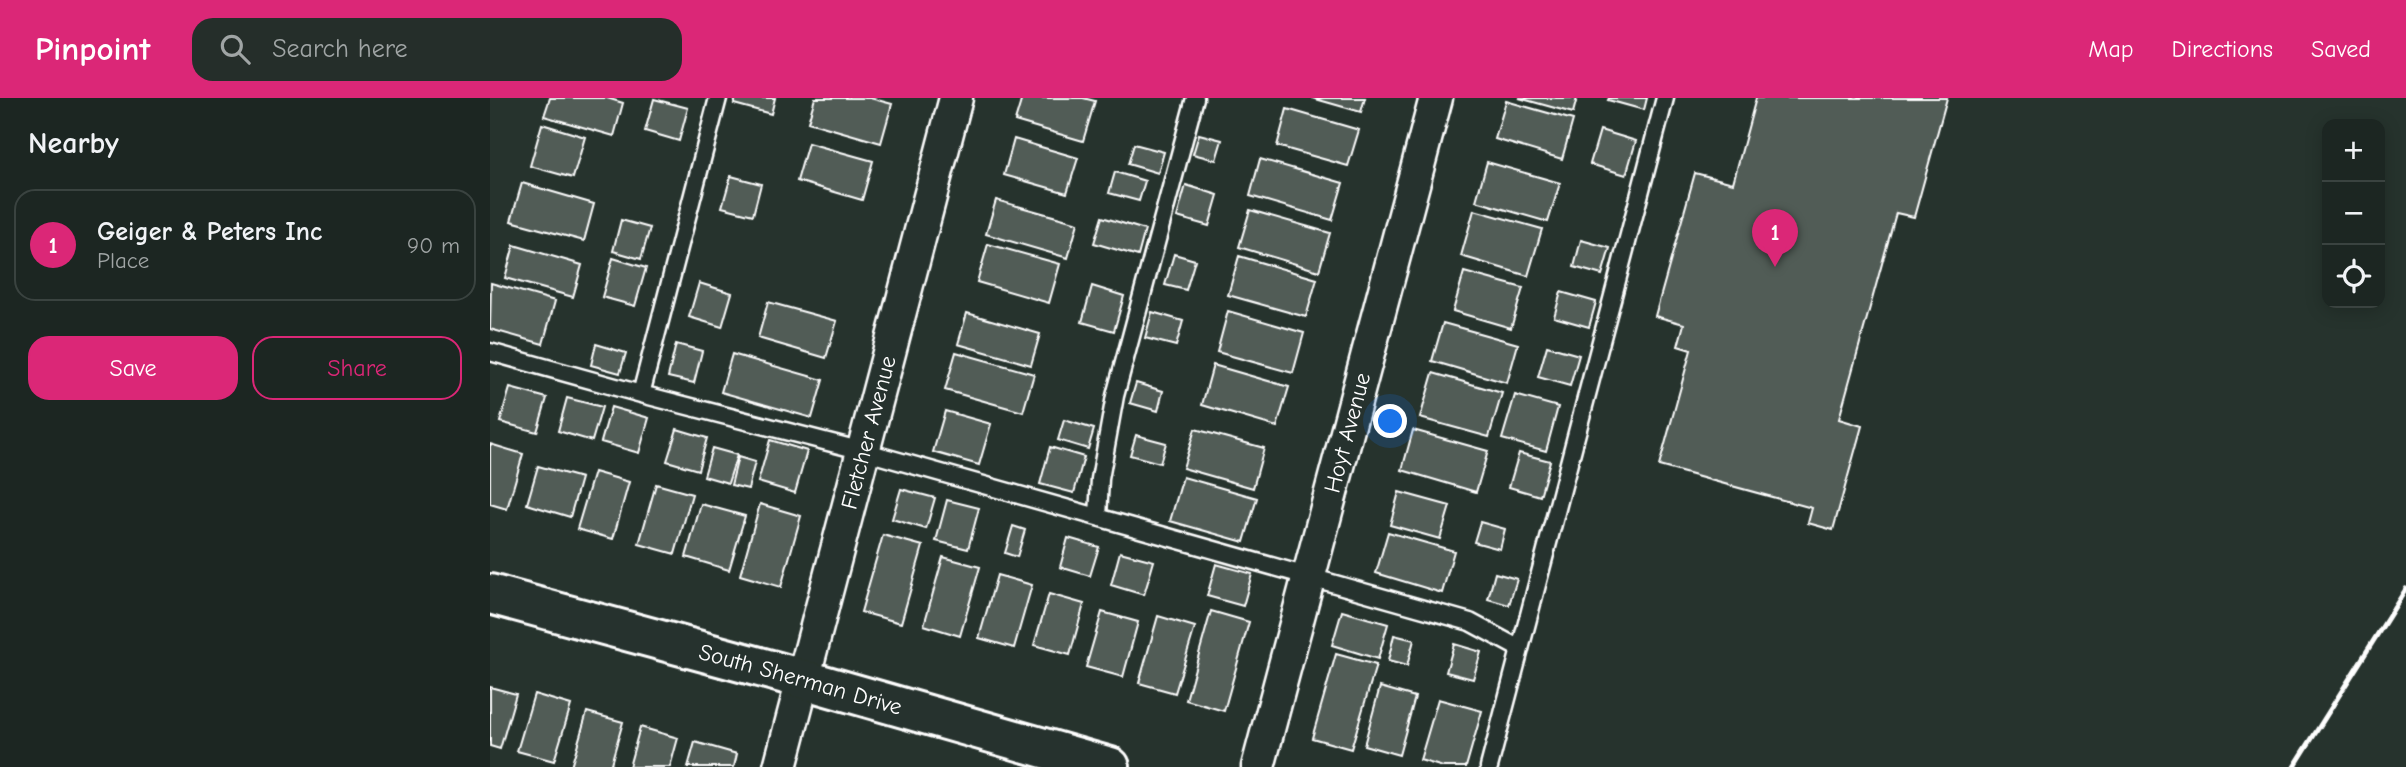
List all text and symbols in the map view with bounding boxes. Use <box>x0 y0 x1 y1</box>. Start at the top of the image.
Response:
search box <box>192 18 682 81</box>
text: Pinpoint <box>35 30 150 68</box>
icon: search <box>216 30 254 68</box>
text: Search here <box>272 34 408 64</box>
text: Map <box>2088 35 2134 63</box>
text: Directions <box>2172 35 2273 63</box>
text: Saved <box>2311 35 2371 63</box>
map controls <box>2322 119 2385 308</box>
button: + <box>2322 119 2385 182</box>
text: Nearby <box>28 126 119 161</box>
button: − <box>2322 182 2385 245</box>
pin: 1 <box>1752 209 1798 267</box>
text: Geiger & Peters Inc <box>97 217 322 247</box>
text: 1 <box>48 232 58 259</box>
text: 90 m <box>407 232 460 259</box>
button: locate <box>2322 245 2385 308</box>
text: Place <box>97 247 149 274</box>
button: Save <box>28 336 238 400</box>
button: Share <box>252 336 462 400</box>
street label: Fletcher Avenue <box>835 353 902 512</box>
street label: Hoyt Avenue <box>1319 370 1376 496</box>
your location <box>1373 404 1407 438</box>
street label: South Sherman Drive <box>696 638 905 721</box>

